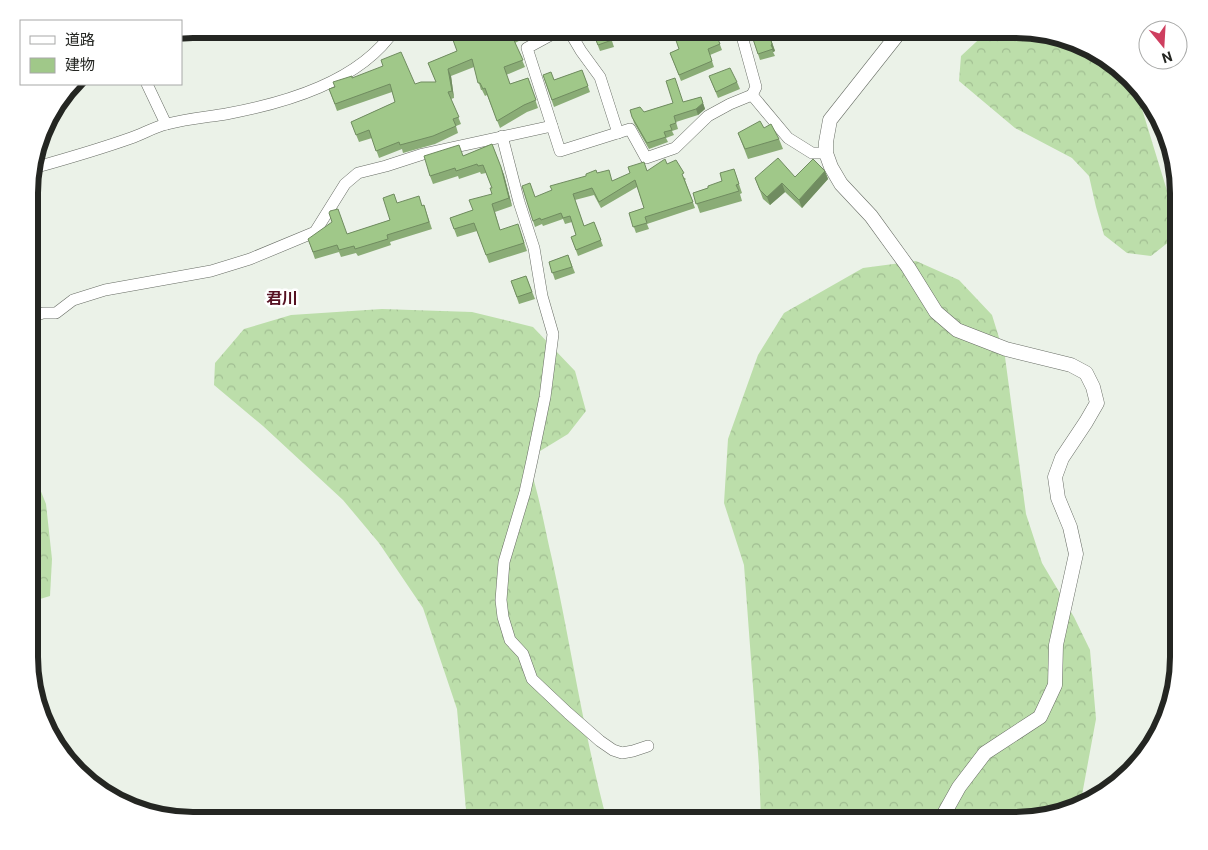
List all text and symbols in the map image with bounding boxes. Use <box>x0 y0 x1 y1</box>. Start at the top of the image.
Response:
legend <box>20 20 182 85</box>
north arrow <box>1138 20 1188 70</box>
text: 道路 <box>65 31 95 49</box>
text: N <box>1160 48 1174 67</box>
text: 建物 <box>65 56 95 74</box>
district label: 君川 <box>266 289 298 308</box>

